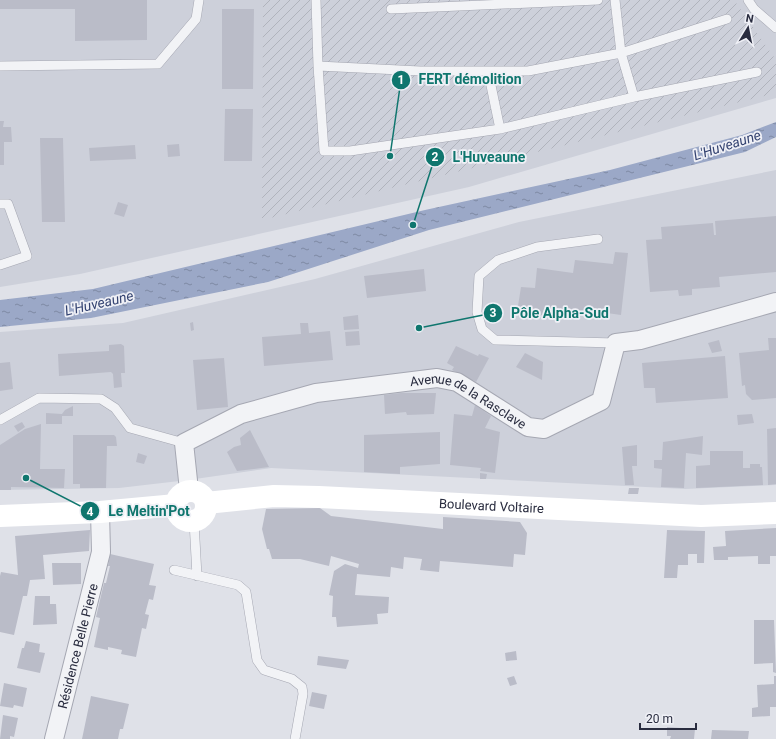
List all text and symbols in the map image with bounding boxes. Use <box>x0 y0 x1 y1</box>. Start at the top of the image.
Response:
north arrow <box>728 8 768 48</box>
text: N <box>745 12 755 26</box>
callout: FERT démolition <box>391 67 530 93</box>
text: FERT démolition <box>419 71 522 87</box>
text: 1 <box>398 73 404 87</box>
water label: L'Huveaune <box>691 127 763 163</box>
callout: L'Huveaune <box>425 144 534 170</box>
text: L'Huveaune <box>453 149 526 165</box>
text: 2 <box>432 150 439 164</box>
water label: L'Huveaune <box>63 287 135 319</box>
callout: Pôle Alpha-Sud <box>483 300 617 326</box>
text: Pôle Alpha-Sud <box>511 305 609 321</box>
text: 3 <box>490 306 497 320</box>
street label: Avenue de la Rasclave <box>409 370 529 432</box>
street label: Boulevard Voltaire <box>439 495 544 516</box>
callout: Le Meltin'Pot <box>80 498 198 524</box>
text: Le Meltin'Pot <box>108 503 190 519</box>
text: 4 <box>87 505 94 519</box>
street label: Résidence Belle Pierre <box>54 582 100 710</box>
scale bar <box>640 705 696 731</box>
text: 20 m <box>646 712 673 726</box>

